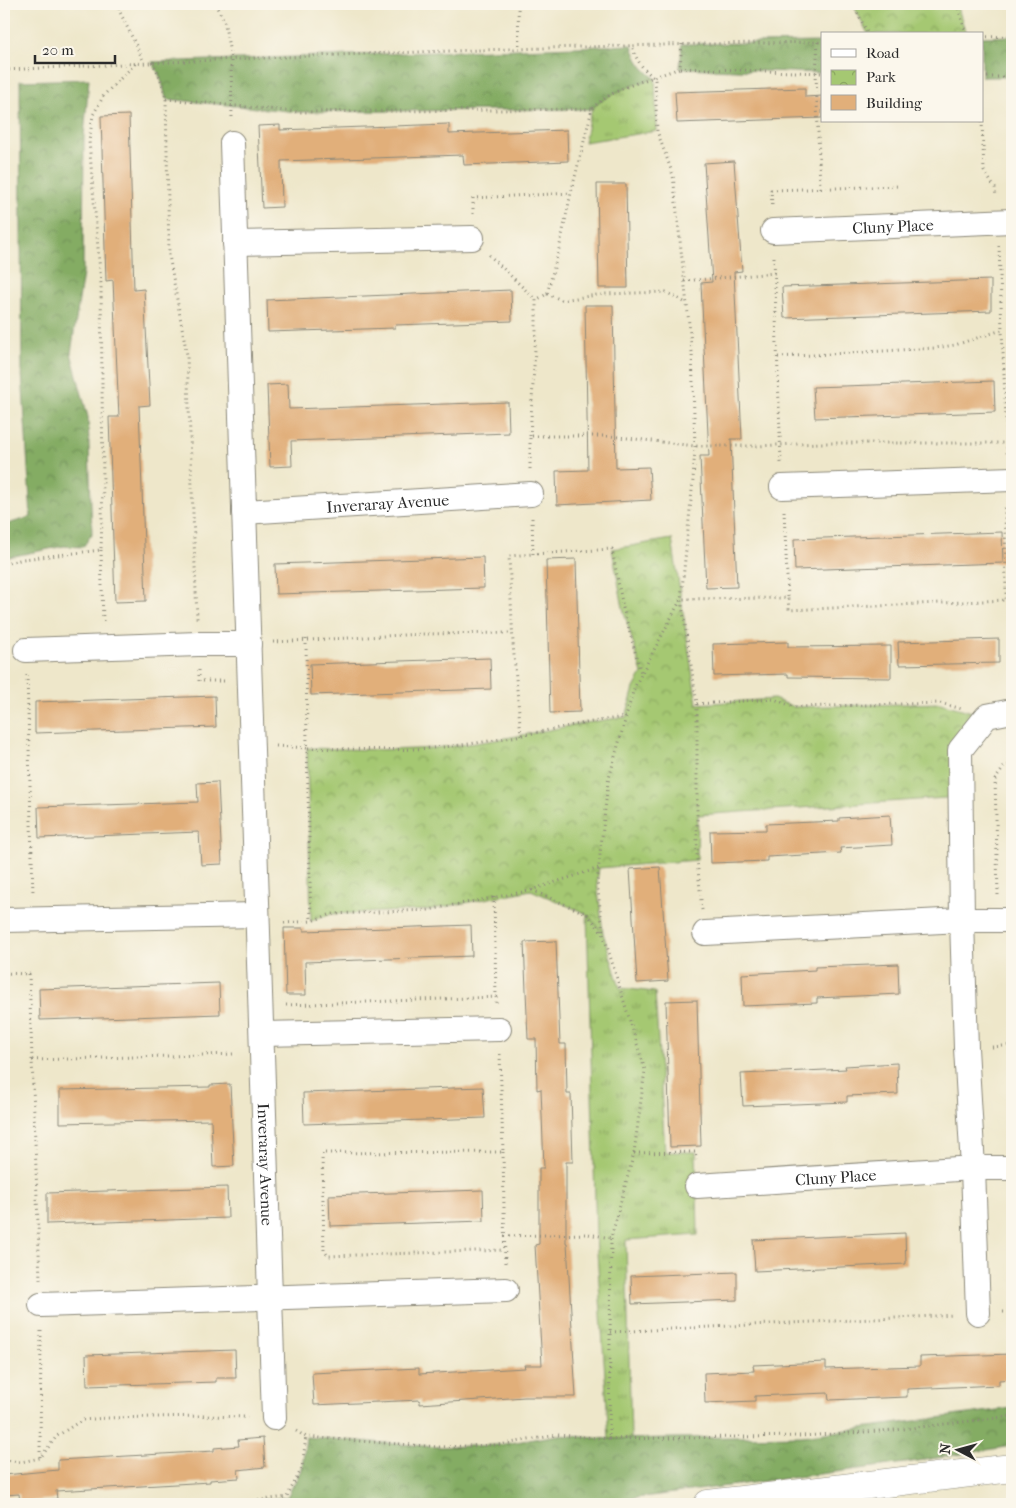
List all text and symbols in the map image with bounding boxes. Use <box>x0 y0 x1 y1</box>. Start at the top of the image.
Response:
scale bar <box>35 32 115 64</box>
legend <box>821 32 984 122</box>
text: 20 m <box>42 41 74 59</box>
text: Road <box>866 44 900 62</box>
text: Park <box>866 68 896 86</box>
text: Building <box>866 94 923 112</box>
street label: Cluny Place <box>852 215 934 237</box>
street label: Inveraray Avenue <box>326 490 450 516</box>
street label: Inveraray Avenue <box>254 1103 277 1226</box>
street label: Cluny Place <box>794 1165 877 1189</box>
north arrow <box>934 1426 984 1476</box>
text: N <box>937 1442 955 1455</box>

